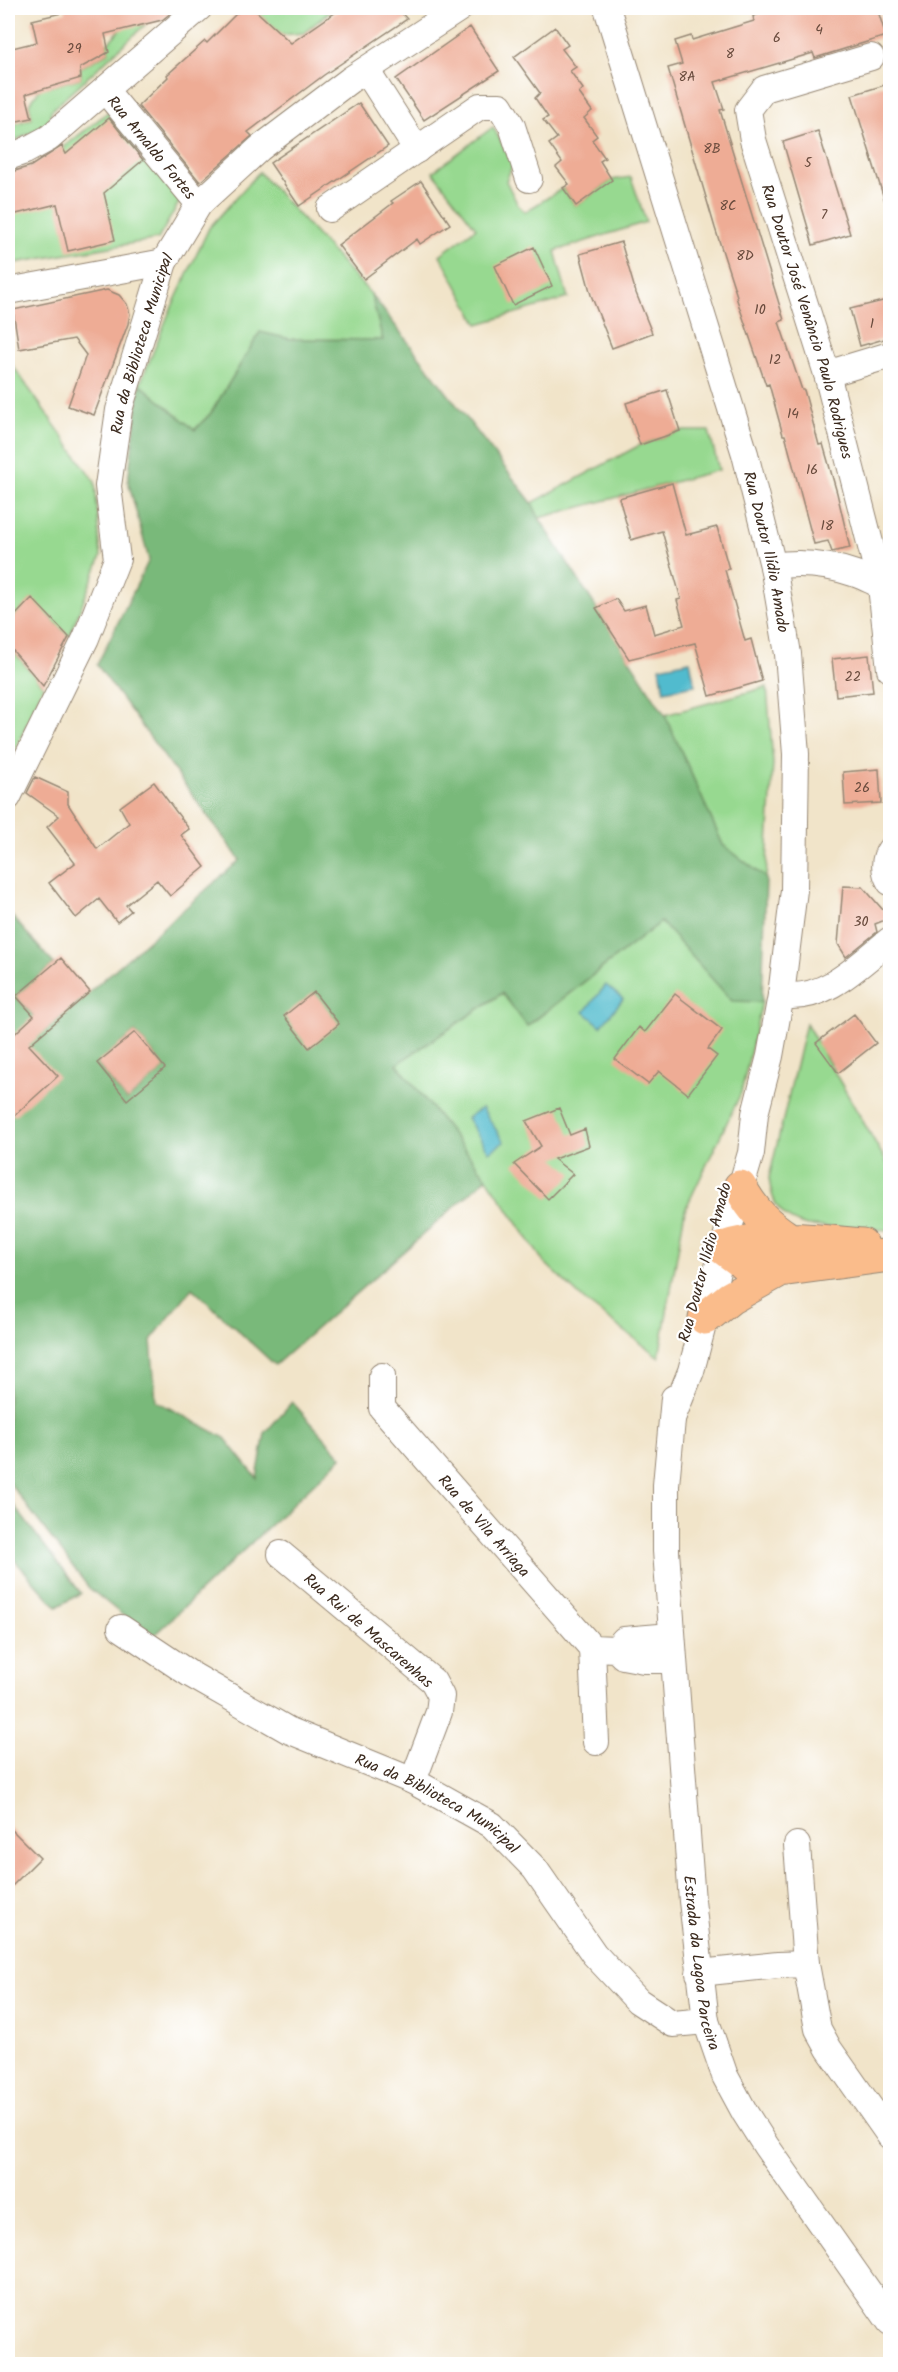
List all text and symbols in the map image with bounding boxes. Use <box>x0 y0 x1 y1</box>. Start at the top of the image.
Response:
house number: 4 <box>815 19 823 41</box>
house number: 6 <box>773 27 781 49</box>
house number: 29 <box>67 38 82 60</box>
house number: 8 <box>726 43 735 65</box>
house number: 8A <box>679 66 695 88</box>
street label: Rua Arnaldo Fortes <box>100 90 202 206</box>
house number: 8B <box>703 138 721 160</box>
house number: 5 <box>804 152 813 174</box>
street label: Rua Doutor José Venâncio Paulo Rodrigues <box>754 181 859 462</box>
house number: 8C <box>720 195 736 217</box>
house number: 7 <box>821 204 828 226</box>
house number: 8D <box>736 245 754 267</box>
street label: Rua da Biblioteca Municipal <box>105 249 181 436</box>
house number: 10 <box>754 299 766 321</box>
house number: 1 <box>870 313 874 335</box>
house number: 12 <box>769 349 781 371</box>
house number: 14 <box>787 403 799 425</box>
house number: 16 <box>806 459 818 481</box>
street label: Rua Doutor Ilídio Amado <box>736 469 795 635</box>
house number: 18 <box>821 515 834 537</box>
house number: 22 <box>845 666 861 688</box>
house number: 26 <box>854 777 870 799</box>
house number: 30 <box>854 911 869 933</box>
street label: Rua Doutor Ilídio Amado <box>672 1180 739 1345</box>
street label: Rua de Vila Arriaga <box>432 1469 536 1583</box>
street label: Rua Rui de Mascarenhas <box>297 1567 439 1695</box>
street label: Rua da Biblioteca Municipal <box>351 1748 525 1860</box>
street label: Estrada da Lagoa Parceira <box>676 1875 726 2054</box>

